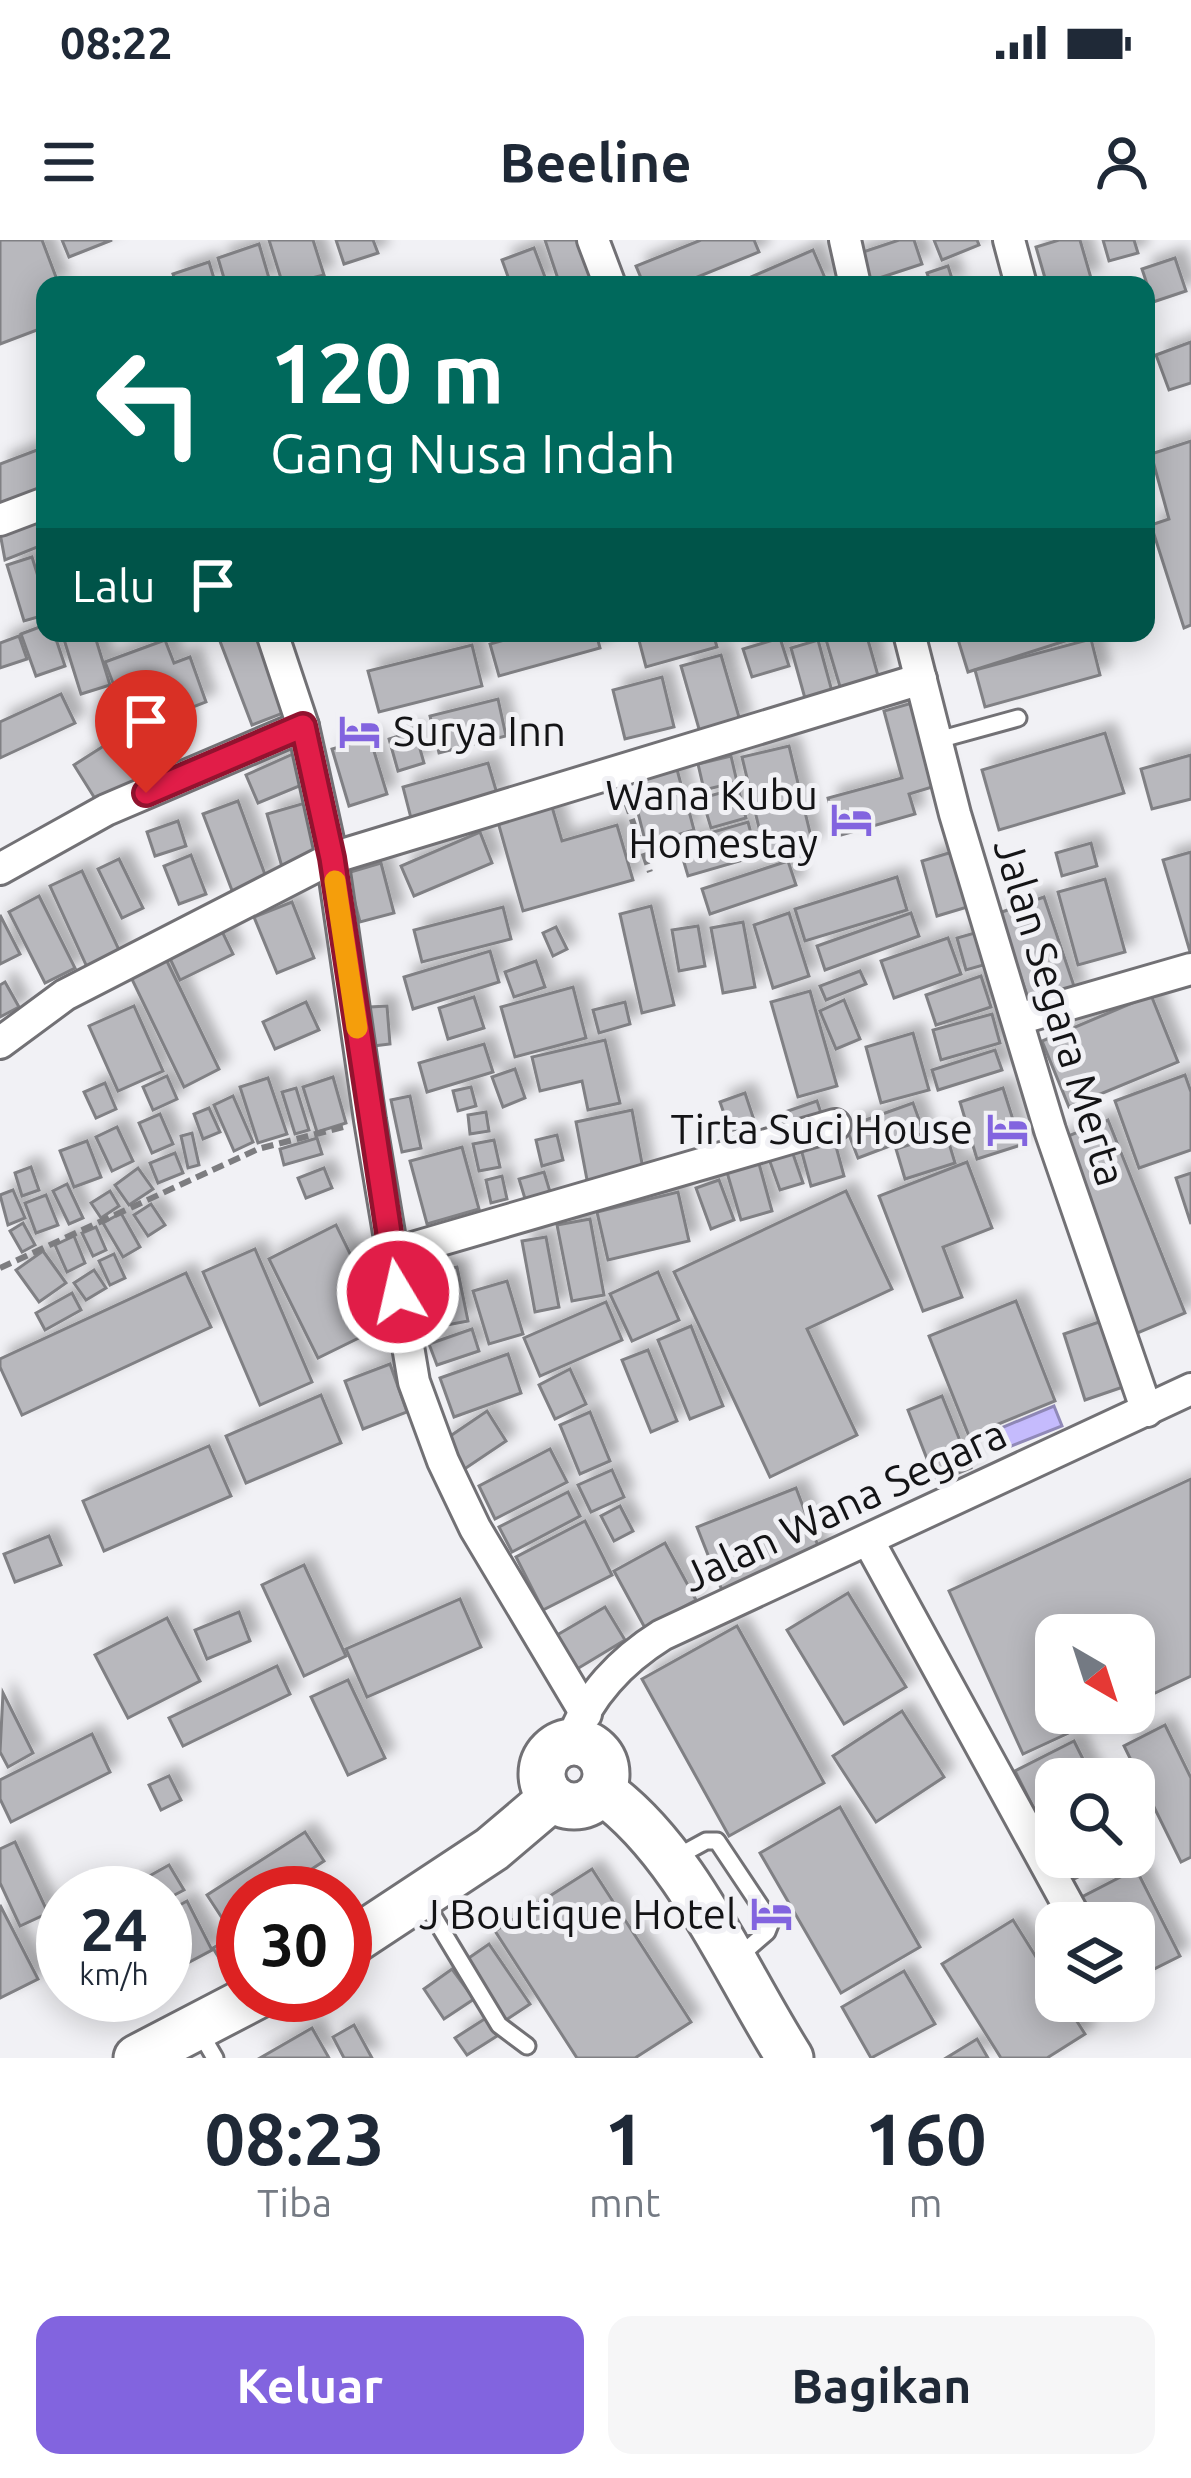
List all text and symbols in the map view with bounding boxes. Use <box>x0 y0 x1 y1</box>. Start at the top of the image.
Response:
text: 08:22 <box>60 17 173 68</box>
icon: menu <box>36 129 102 195</box>
icon: person <box>1089 129 1155 195</box>
text: Beeline <box>499 132 692 192</box>
icon: left <box>72 324 228 480</box>
text: 120 m <box>270 325 504 419</box>
text: Gang Nusa Indah <box>270 423 676 483</box>
icon: arrive <box>180 552 246 618</box>
text: Lalu <box>72 560 156 611</box>
pin <box>95 670 197 793</box>
icon: arrive <box>113 688 179 754</box>
place label: Surya Inn <box>393 707 566 754</box>
hotel icon: Surya Inn <box>336 708 382 754</box>
place label: Wana Kubu Homestay <box>605 771 818 866</box>
hotel icon: Wana Kubu Homestay <box>829 796 875 842</box>
street label: Jalan Segara Merta <box>985 833 1136 1191</box>
place label: Tirta Suci House <box>670 1105 973 1152</box>
hotel icon: Tirta Suci House <box>984 1106 1030 1152</box>
position arrow <box>335 1229 461 1355</box>
street label: Jalan Wana Segara <box>674 1409 1013 1600</box>
north arrow <box>1035 1614 1155 1734</box>
map controls <box>1035 1614 1155 2022</box>
button: search <box>1035 1758 1155 1878</box>
speed limit sign: 30 <box>216 1866 372 2022</box>
place label: J Boutique Hotel <box>419 1890 737 1937</box>
hotel icon: J Boutique Hotel <box>748 1891 794 1937</box>
text: 24 <box>80 1895 148 1962</box>
button: layers <box>1035 1902 1155 2022</box>
text: km/h <box>79 1957 149 1991</box>
text: 08:23 <box>204 2098 385 2179</box>
text: 1 <box>604 2098 645 2179</box>
text: 160 <box>865 2098 987 2179</box>
text: Tiba <box>257 2181 332 2224</box>
text: mnt <box>589 2181 660 2224</box>
text: m <box>909 2181 942 2224</box>
button: Keluar <box>36 2316 584 2454</box>
button: Bagikan <box>608 2316 1155 2454</box>

